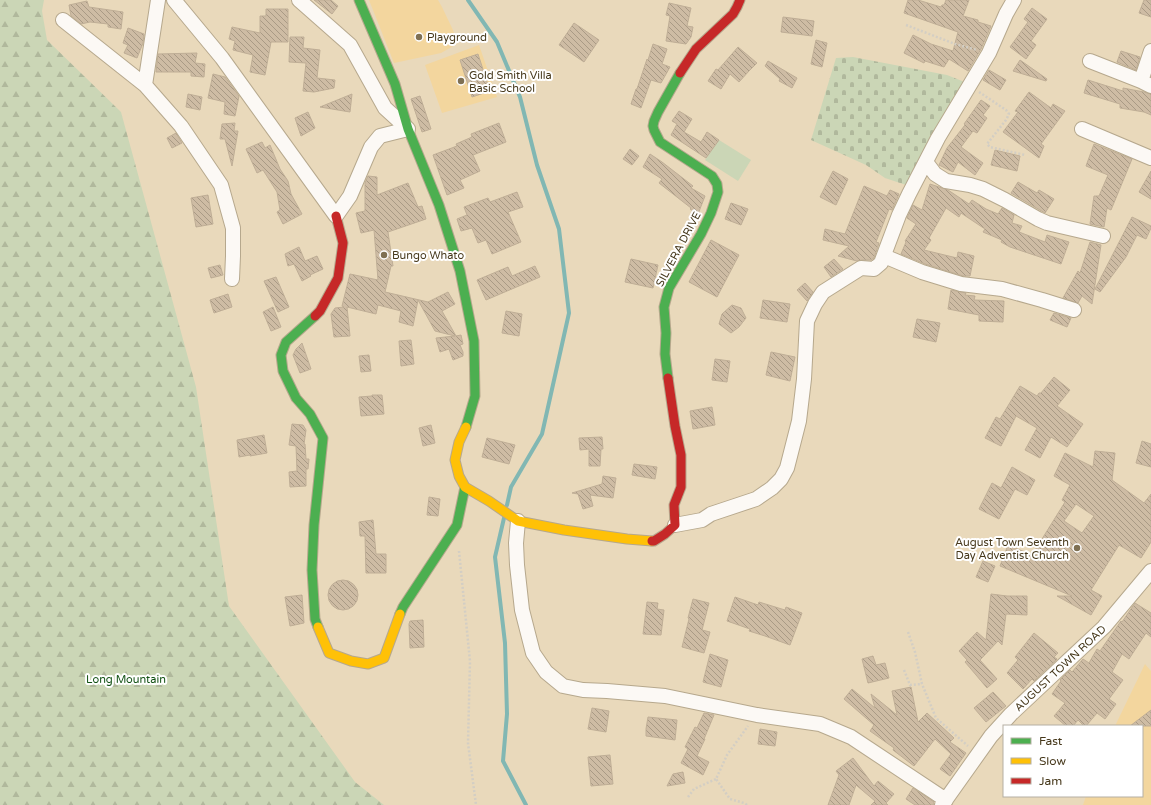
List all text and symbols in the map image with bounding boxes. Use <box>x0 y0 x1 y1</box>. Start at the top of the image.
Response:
place label: Playground <box>427 31 487 44</box>
marker: Playground <box>414 32 424 42</box>
place label: Gold Smith Villa Basic School <box>469 69 552 95</box>
marker: Gold Smith Villa Basic School <box>456 76 466 86</box>
street label: SILVERA DRIVE <box>653 209 704 289</box>
place label: Bungo Whato <box>392 249 464 262</box>
marker: Bungo Whato <box>379 250 389 260</box>
place label: August Town Seventh Day Adventist Church <box>955 536 1069 562</box>
marker: August Town Seventh Day Adventist Church <box>1072 543 1082 553</box>
street label: AUGUST TOWN ROAD <box>1012 623 1109 714</box>
park label: Long Mountain <box>86 673 166 686</box>
legend <box>1003 725 1143 797</box>
text: Fast <box>1039 734 1063 748</box>
text: Slow <box>1039 754 1066 768</box>
text: Jam <box>1039 774 1062 788</box>

